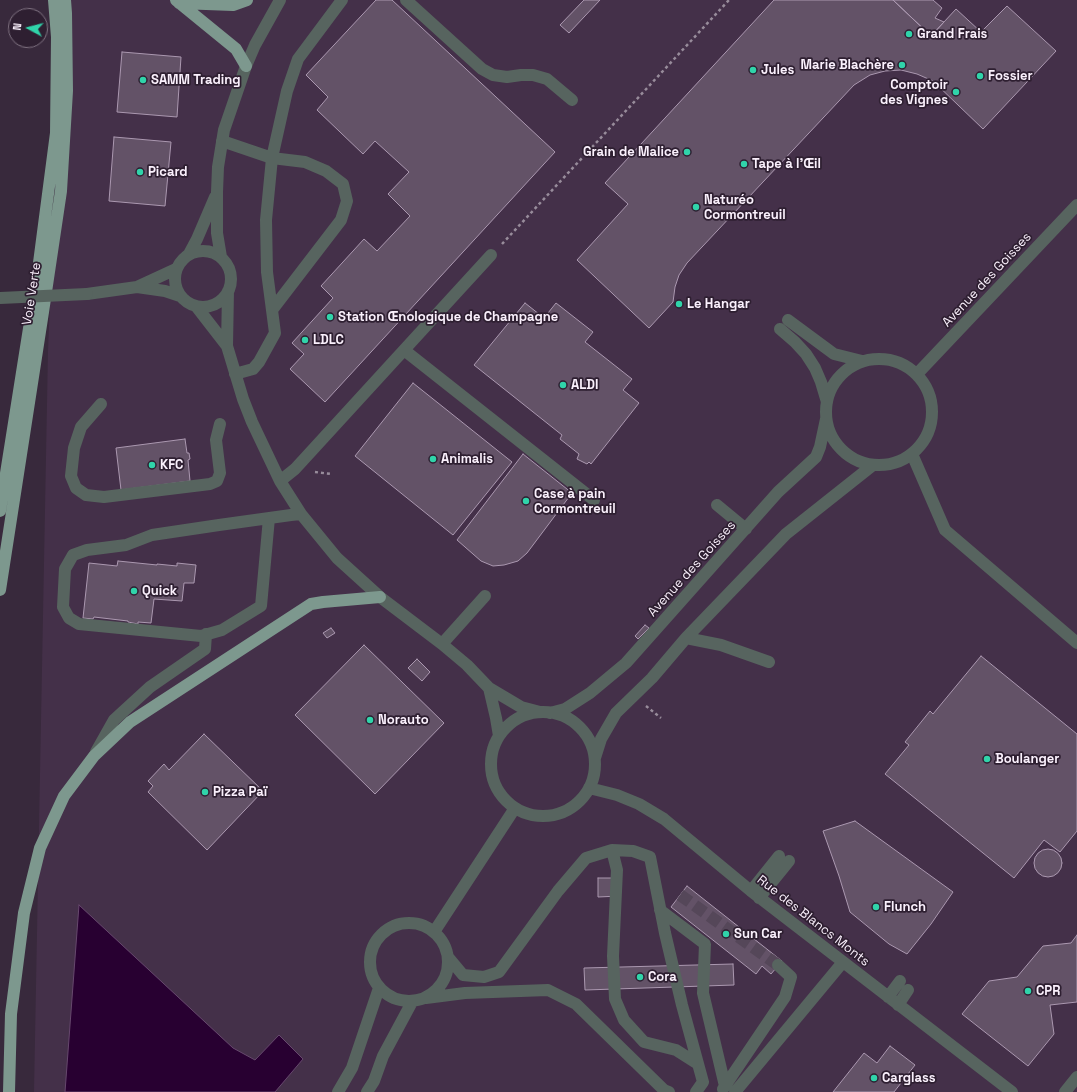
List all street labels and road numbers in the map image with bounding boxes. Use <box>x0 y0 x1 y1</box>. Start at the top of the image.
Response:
street label: Avenue des Goisses <box>939 229 1035 331</box>
street label: Voie Verte <box>19 261 45 327</box>
street label: Avenue des Goisses <box>645 518 739 620</box>
street label: Rue des Blancs Monts <box>754 872 872 970</box>

